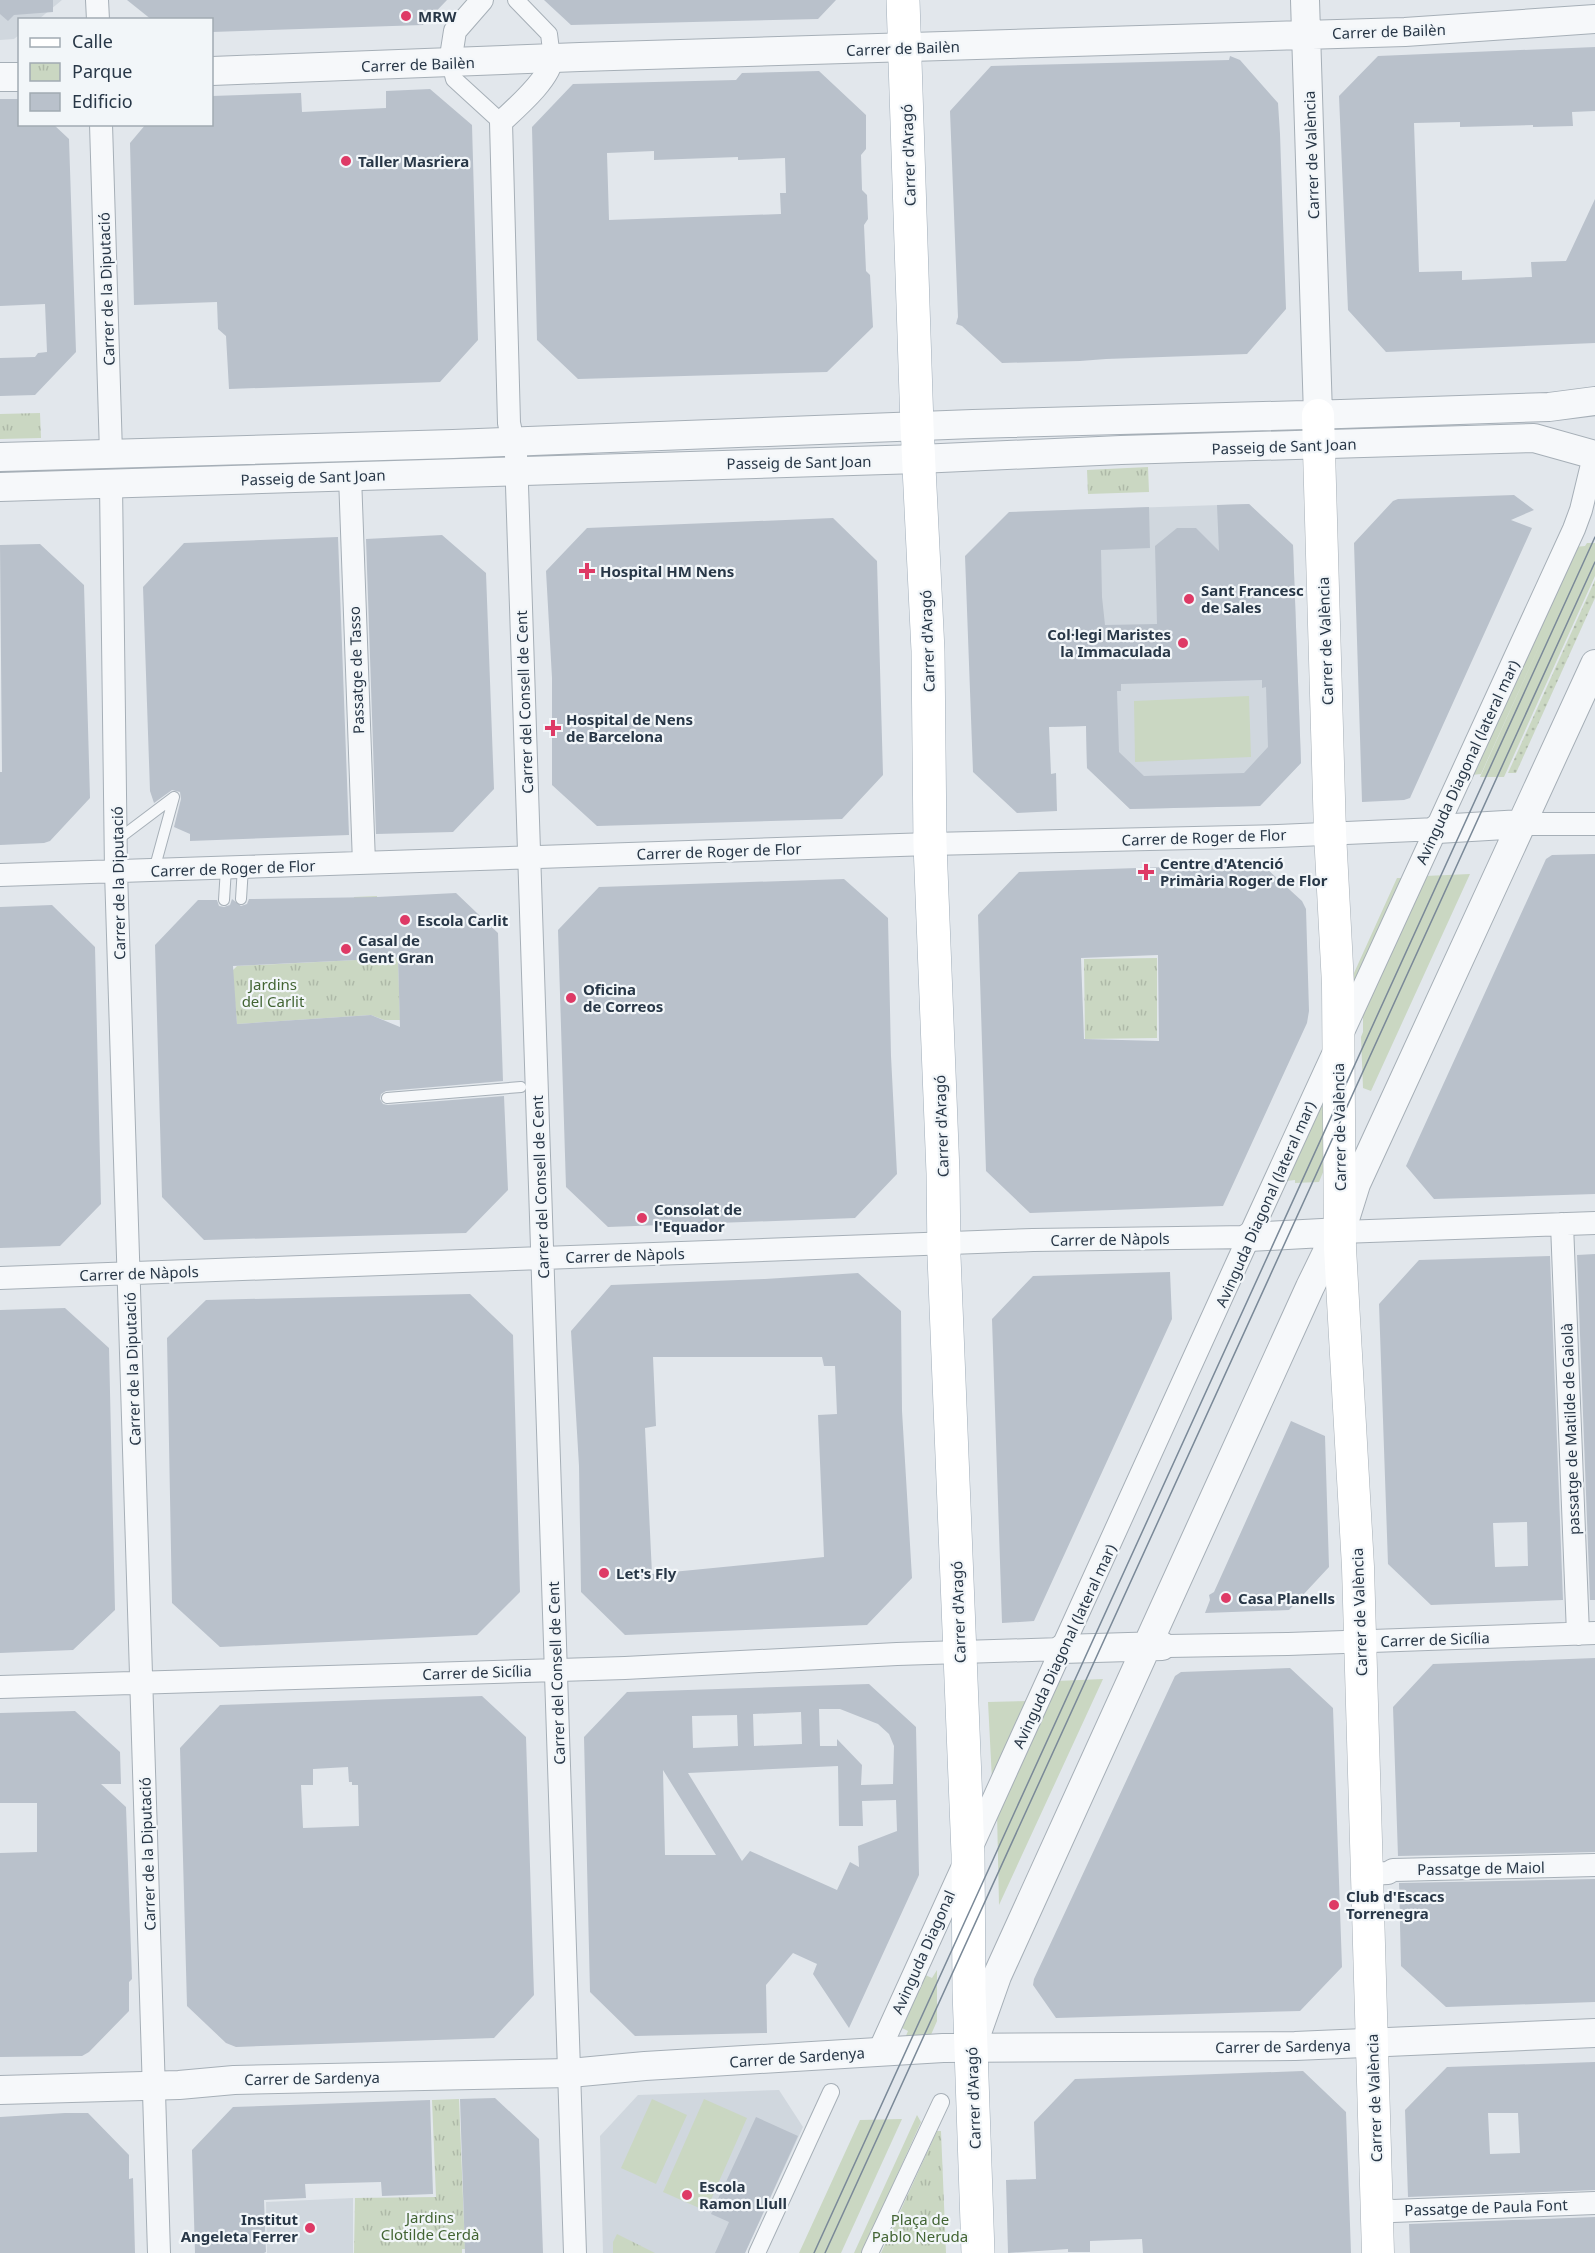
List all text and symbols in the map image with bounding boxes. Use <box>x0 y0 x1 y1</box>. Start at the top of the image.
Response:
place label: MRW <box>418 6 457 26</box>
marker: MRW <box>399 9 413 23</box>
legend <box>18 18 213 126</box>
street label: Carrer de Bailèn <box>1332 19 1446 43</box>
text: Calle <box>72 29 113 53</box>
street label: Carrer de Bailèn <box>846 36 960 60</box>
street label: Carrer de Bailèn <box>361 52 475 76</box>
text: Parque <box>72 59 132 83</box>
text: Edificio <box>72 89 133 113</box>
street label: Carrer de València <box>1299 91 1323 219</box>
street label: Carrer d'Aragó <box>896 104 920 206</box>
place label: Taller Masriera <box>358 151 469 171</box>
marker: Taller Masriera <box>339 154 353 168</box>
street label: Carrer de la Diputació <box>93 212 119 366</box>
street label: Passeig de Sant Joan <box>1211 433 1357 459</box>
street label: Passeig de Sant Joan <box>726 451 872 473</box>
street label: Passeig de Sant Joan <box>240 464 386 490</box>
place label: Hospital HM Nens <box>600 561 734 581</box>
marker: Hospital HM Nens <box>578 562 596 580</box>
street label: Carrer de València <box>1313 577 1337 705</box>
place label: Sant Francesc de Sales <box>1201 580 1304 617</box>
street label: Carrer d'Aragó <box>915 590 939 692</box>
marker: Sant Francesc de Sales <box>1182 592 1196 606</box>
street label: Passatge de Tasso <box>344 606 368 734</box>
street label: Carrer del Consell de Cent <box>511 609 537 794</box>
place label: Col·legi Maristes la Immaculada <box>1047 624 1171 661</box>
marker: Col·legi Maristes la Immaculada <box>1176 636 1190 650</box>
street label: Avinguda Diagonal (lateral mar) <box>1411 657 1523 867</box>
place label: Hospital de Nens de Barcelona <box>566 709 693 746</box>
marker: Hospital de Nens de Barcelona <box>544 719 562 737</box>
street label: Carrer de la Diputació <box>107 806 129 960</box>
street label: Carrer de Roger de Flor <box>1121 824 1287 850</box>
street label: Carrer de Roger de Flor <box>636 838 802 864</box>
place label: Centre d'Atenció Primària Roger de Flor <box>1160 853 1328 890</box>
street label: Carrer de Roger de Flor <box>150 855 316 881</box>
marker: Centre d'Atenció Primària Roger de Flor <box>1137 863 1155 881</box>
place label: Escola Carlit <box>417 910 509 930</box>
marker: Escola Carlit <box>398 913 412 927</box>
place label: Casal de Gent Gran <box>358 930 434 967</box>
marker: Casal de Gent Gran <box>339 942 353 956</box>
park label: Jardins del Carlit <box>242 974 305 1011</box>
place label: Oficina de Correos <box>583 979 663 1016</box>
marker: Oficina de Correos <box>564 991 578 1005</box>
street label: Carrer de València <box>1328 1063 1350 1191</box>
street label: Carrer d'Aragó <box>929 1075 953 1177</box>
street label: Carrer del Consell de Cent <box>527 1094 553 1279</box>
street label: Avinguda Diagonal (lateral mar) <box>1210 1098 1320 1310</box>
place label: Consolat de l'Equador <box>654 1199 742 1236</box>
marker: Consolat de l'Equador <box>635 1211 649 1225</box>
street label: Carrer de Nàpols <box>1050 1228 1170 1250</box>
street label: Carrer de Nàpols <box>565 1243 685 1267</box>
street label: Carrer de Nàpols <box>79 1261 199 1285</box>
street label: Carrer de la Diputació <box>119 1292 145 1446</box>
street label: passatge de Matilde de Gaiolà <box>1556 1323 1584 1535</box>
street label: Avinguda Diagonal (lateral mar) <box>1008 1541 1120 1751</box>
street label: Carrer de València <box>1347 1548 1371 1676</box>
street label: Carrer d'Aragó <box>946 1561 970 1663</box>
place label: Let's Fly <box>616 1563 677 1583</box>
marker: Let's Fly <box>597 1566 611 1580</box>
street label: Carrer del Consell de Cent <box>543 1580 569 1765</box>
place label: Casa Planells <box>1238 1588 1335 1608</box>
marker: Casa Planells <box>1219 1591 1233 1605</box>
street label: Carrer de Sicília <box>1380 1627 1490 1651</box>
street label: Carrer de Sicília <box>422 1660 532 1684</box>
street label: Carrer de la Diputació <box>134 1777 160 1931</box>
street label: Passatge de Maiol <box>1417 1857 1545 1879</box>
place label: Club d'Escacs Torrenegra <box>1346 1886 1445 1923</box>
street label: Avinguda Diagonal <box>887 1887 959 2017</box>
marker: Club d'Escacs Torrenegra <box>1327 1898 1341 1912</box>
street label: Carrer de València <box>1362 2034 1386 2162</box>
street label: Carrer de Sardenya <box>1215 2035 1351 2057</box>
street label: Carrer de Sardenya <box>729 2042 865 2072</box>
street label: Carrer d'Aragó <box>961 2047 985 2149</box>
street label: Carrer de Sardenya <box>244 2067 380 2089</box>
place label: Escola Ramon Llull <box>699 2176 787 2213</box>
marker: Escola Ramon Llull <box>680 2188 694 2202</box>
street label: Passatge de Paula Font <box>1404 2194 1569 2220</box>
park label: Jardins Clotilde Cerdà <box>381 2207 479 2244</box>
place label: Institut Angeleta Ferrer <box>181 2209 298 2246</box>
park label: Plaça de Pablo Neruda <box>872 2209 968 2246</box>
marker: Institut Angeleta Ferrer <box>303 2221 317 2235</box>

